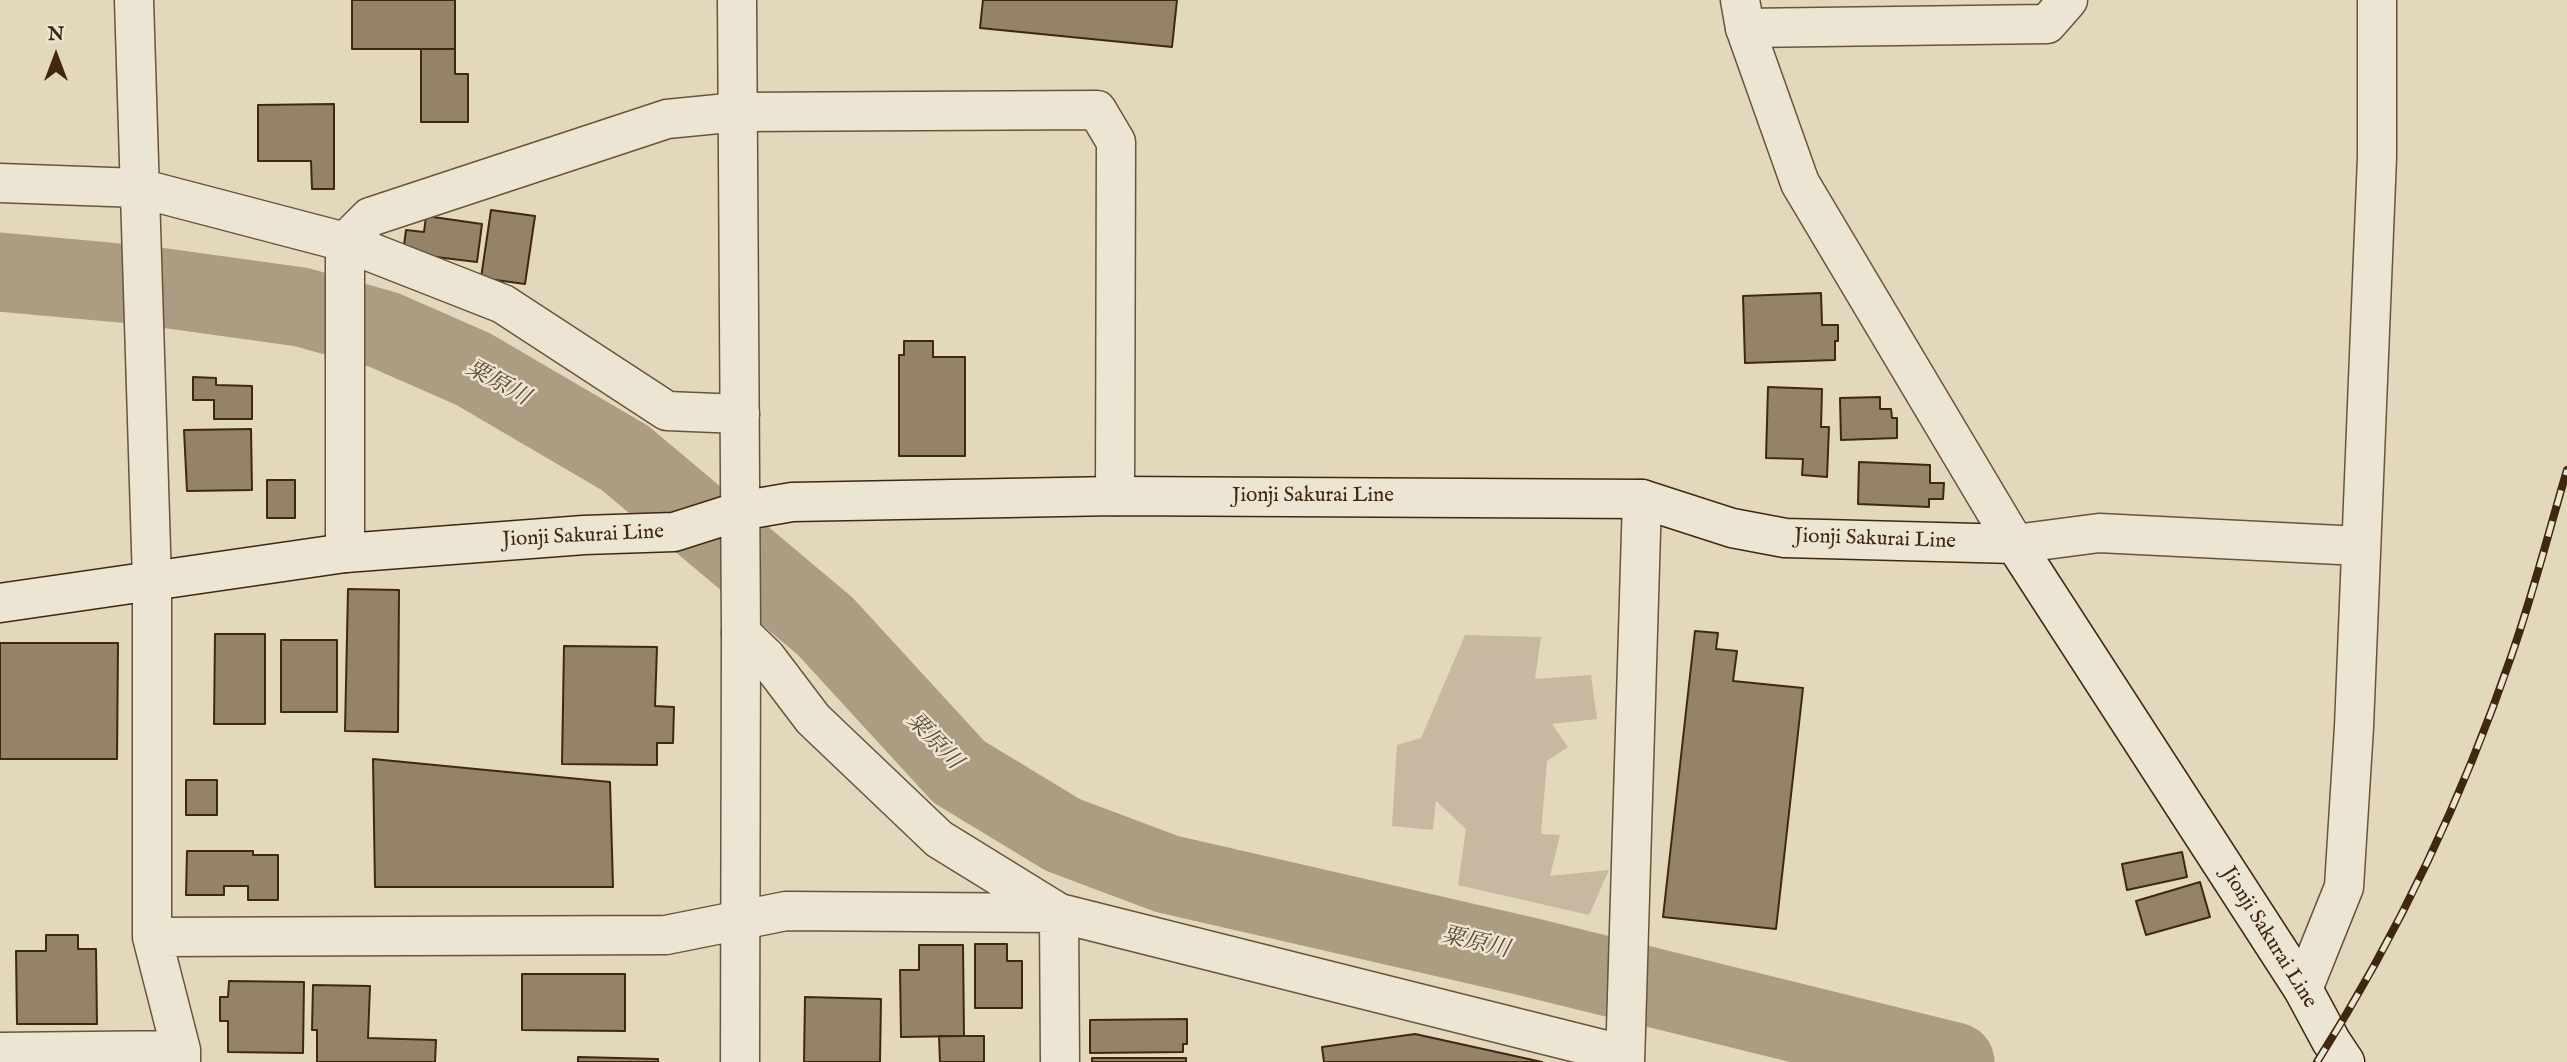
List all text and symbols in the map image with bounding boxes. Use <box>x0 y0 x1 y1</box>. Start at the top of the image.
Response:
north arrow <box>21 21 91 91</box>
text: N <box>48 23 64 47</box>
water label: 粟原川 <box>460 355 534 413</box>
street label: Jionji Sakurai Line <box>1232 484 1394 510</box>
street label: Jionji Sakurai Line <box>502 520 664 554</box>
street label: Jionji Sakurai Line <box>1794 525 1956 555</box>
water label: 粟原川 <box>899 708 967 776</box>
street label: Jionji Sakurai Line <box>2214 863 2322 1013</box>
water label: 粟原川 <box>1438 923 1512 965</box>

